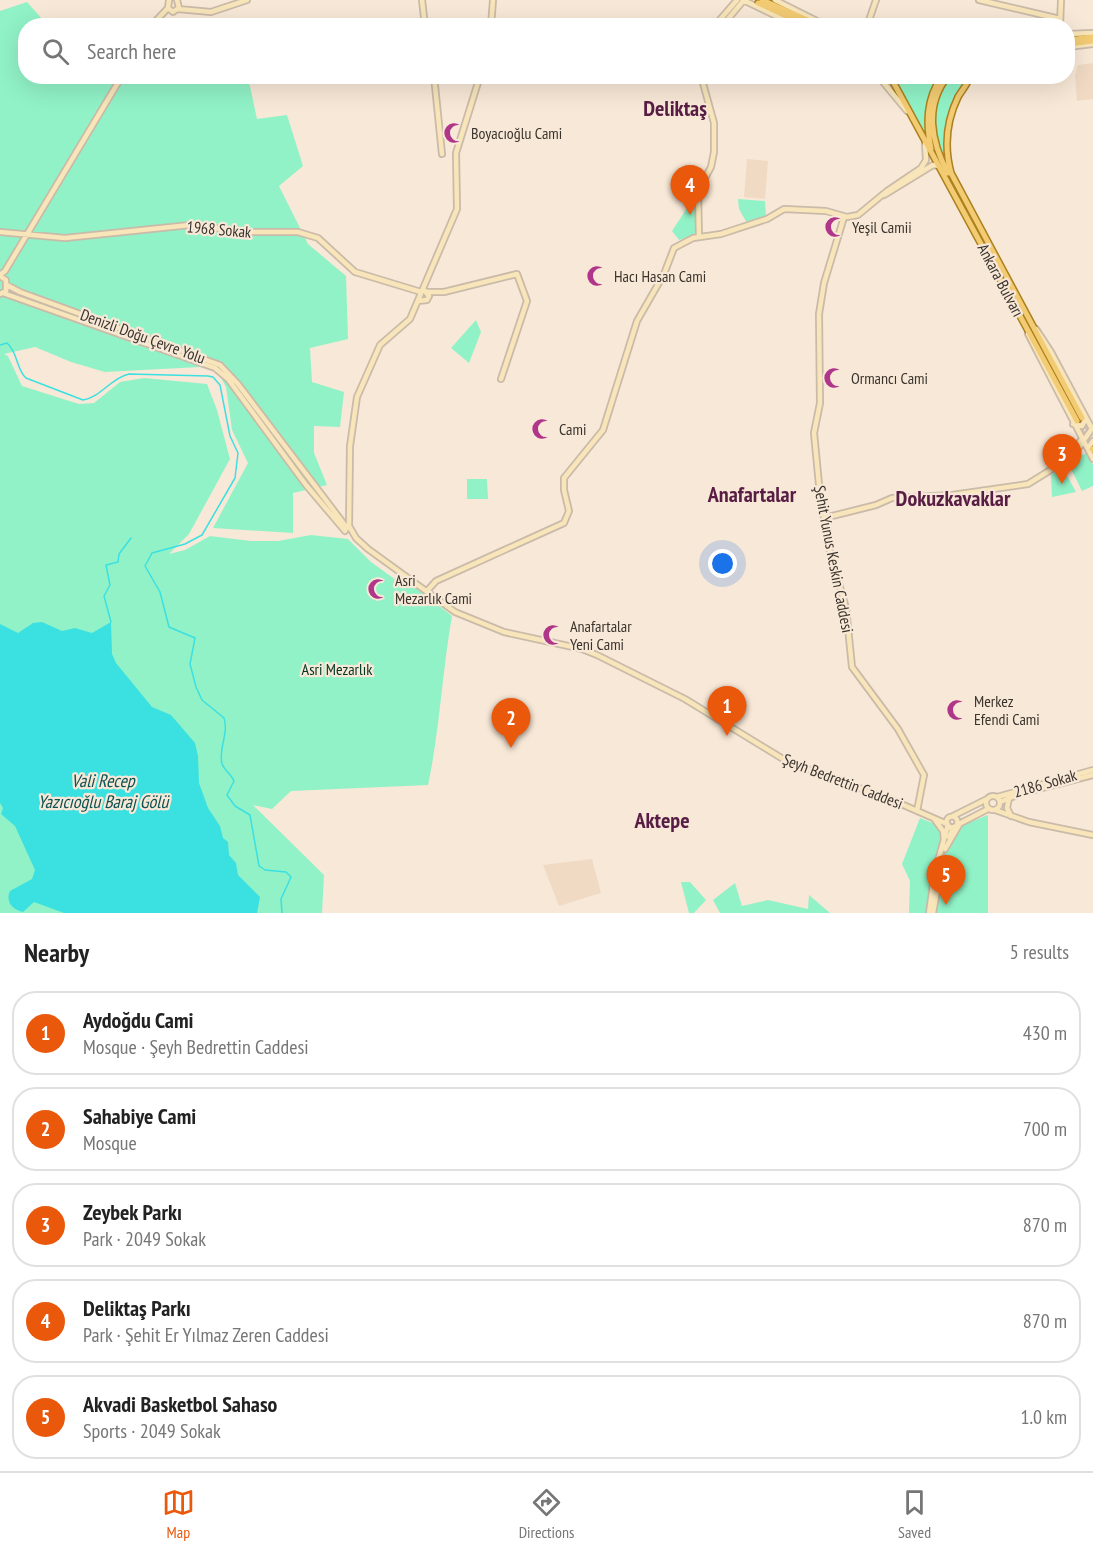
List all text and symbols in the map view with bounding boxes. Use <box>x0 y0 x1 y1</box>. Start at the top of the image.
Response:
search box <box>18 18 1075 84</box>
icon: search <box>39 35 72 68</box>
text: Search here <box>87 37 176 65</box>
district label: Deliktaş <box>643 94 707 122</box>
mosque icon: Boyacıoğlu Cami <box>442 121 466 145</box>
place label: Boyacıoğlu Cami <box>471 123 562 143</box>
pin: 4 <box>670 166 710 215</box>
mosque icon: Yeşil Camii <box>823 215 847 239</box>
street label: 1968 Sokak <box>186 216 253 242</box>
place label: Yeşil Camii <box>852 217 912 237</box>
street label: Ankara Bulvarı <box>973 240 1029 320</box>
mosque icon: Hacı Hasan Cami <box>585 264 609 288</box>
place label: Hacı Hasan Cami <box>614 266 706 286</box>
street label: Denizli Doğu Çevre Yolu <box>78 304 208 368</box>
mosque icon: Ormancı Cami <box>822 366 846 390</box>
place label: Ormancı Cami <box>851 368 928 388</box>
mosque icon: Cami <box>530 417 554 441</box>
place label: Cami <box>559 419 586 439</box>
pin: 3 <box>1042 434 1082 484</box>
district label: Anafartalar <box>707 480 797 508</box>
street label: Şehit Yunus Keskin Caddesi <box>810 484 858 634</box>
district label: Dokuzkavaklar <box>896 484 1011 512</box>
your location <box>708 549 737 578</box>
place label: Asri Mezarlık Cami <box>395 570 472 608</box>
mosque icon: Asri Mezarlık Cami <box>366 577 390 601</box>
place label: Anafartalar Yeni Cami <box>570 616 632 654</box>
mosque icon: Anafartalar Yeni Cami <box>541 623 565 647</box>
park label: Asri Mezarlık <box>302 659 373 679</box>
pin: 1 <box>708 686 746 736</box>
place label: Merkez Efendi Cami <box>974 691 1040 729</box>
pin: 2 <box>492 698 530 748</box>
mosque icon: Merkez Efendi Cami <box>945 698 969 722</box>
street label: Şeyh Bedrettin Caddesi <box>780 749 906 813</box>
street label: 2186 Sokak <box>1011 764 1080 802</box>
water label: Vali Recep Yazıcıoğlu Baraj Gölü <box>38 769 170 813</box>
district label: Aktepe <box>633 806 690 834</box>
pin: 5 <box>926 856 966 905</box>
text: Nearby <box>24 936 89 969</box>
text: 5 results <box>1010 939 1069 965</box>
text: Aydoğdu Cami <box>83 1006 193 1034</box>
text: 1 <box>41 1020 50 1046</box>
text: 430 m <box>1023 1020 1067 1046</box>
text: Mosque · Şeyh Bedrettin Caddesi <box>83 1034 309 1060</box>
text: Sahabiye Cami <box>83 1102 196 1130</box>
text: 2 <box>41 1116 50 1142</box>
text: 700 m <box>1023 1116 1067 1142</box>
text: Mosque <box>83 1130 137 1156</box>
text: Zeybek Parkı <box>83 1198 182 1226</box>
text: 3 <box>41 1212 50 1238</box>
text: 870 m <box>1023 1212 1067 1238</box>
text: Park · 2049 Sokak <box>83 1226 206 1252</box>
text: Deliktaş Parkı <box>83 1294 191 1322</box>
text: 4 <box>41 1308 50 1334</box>
text: 870 m <box>1023 1308 1067 1334</box>
text: Park · Şehit Er Yılmaz Zeren Caddesi <box>83 1322 329 1348</box>
text: Akvadi Basketbol Sahaso <box>83 1390 277 1418</box>
text: 5 <box>41 1404 50 1430</box>
text: 1.0 km <box>1020 1404 1067 1430</box>
text: Sports · 2049 Sokak <box>83 1418 221 1444</box>
tab: Map <box>162 1486 195 1542</box>
tab: Directions <box>519 1486 574 1542</box>
tab: Saved <box>898 1486 931 1542</box>

